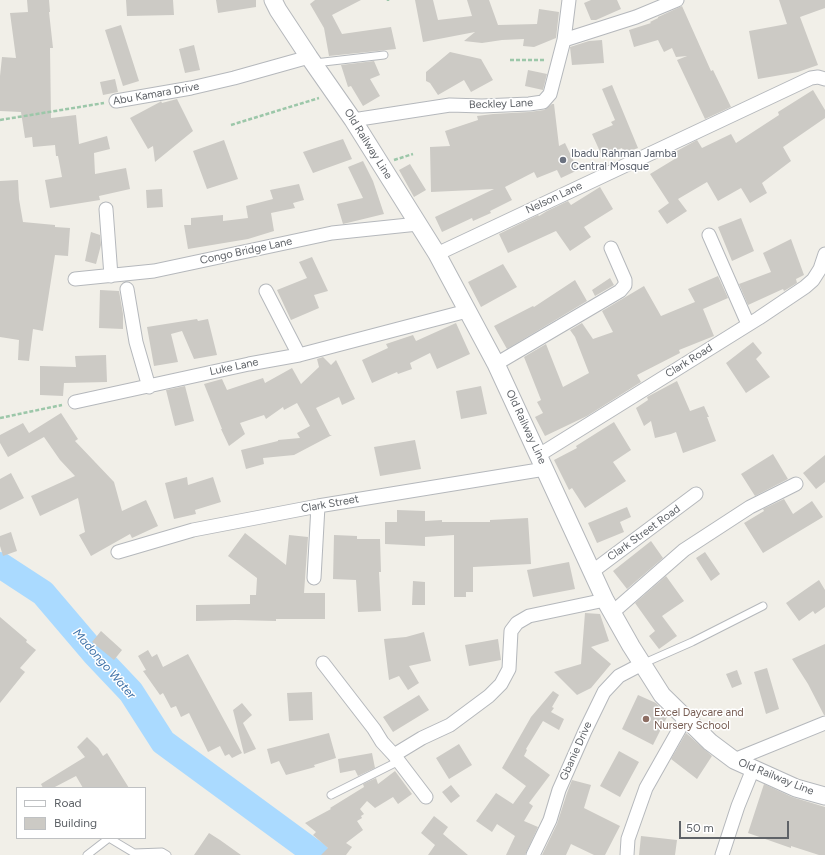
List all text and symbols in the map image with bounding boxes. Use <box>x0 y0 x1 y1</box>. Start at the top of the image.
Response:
street label: Abu Kamara Drive <box>112 80 200 108</box>
street label: Beckley Lane <box>469 96 533 112</box>
street label: Old Railway Line <box>341 106 395 182</box>
place label: Ibadu Rahman Jamba Central Mosque <box>571 147 676 173</box>
marker: Ibadu Rahman Jamba Central Mosque <box>558 155 568 165</box>
street label: Nelson Lane <box>524 179 584 217</box>
street label: Congo Bridge Lane <box>199 235 293 267</box>
street label: Clark Road <box>663 341 715 381</box>
street label: Luke Lane <box>209 355 259 379</box>
street label: Old Railway Line <box>503 388 549 466</box>
street label: Clark Street <box>300 492 360 516</box>
street label: Clark Street Road <box>605 502 683 564</box>
water label: Madongo Water <box>70 626 138 702</box>
place label: Excel Daycare and Nursery School <box>654 706 744 732</box>
marker: Excel Daycare and Nursery School <box>641 714 651 724</box>
street label: Gbanie Drive <box>557 719 595 783</box>
street label: Old Railway Line <box>736 756 816 798</box>
legend <box>16 787 146 839</box>
text: Road <box>54 796 82 810</box>
scale bar <box>681 813 791 839</box>
text: Building <box>54 816 97 830</box>
text: 50 m <box>686 821 714 835</box>

